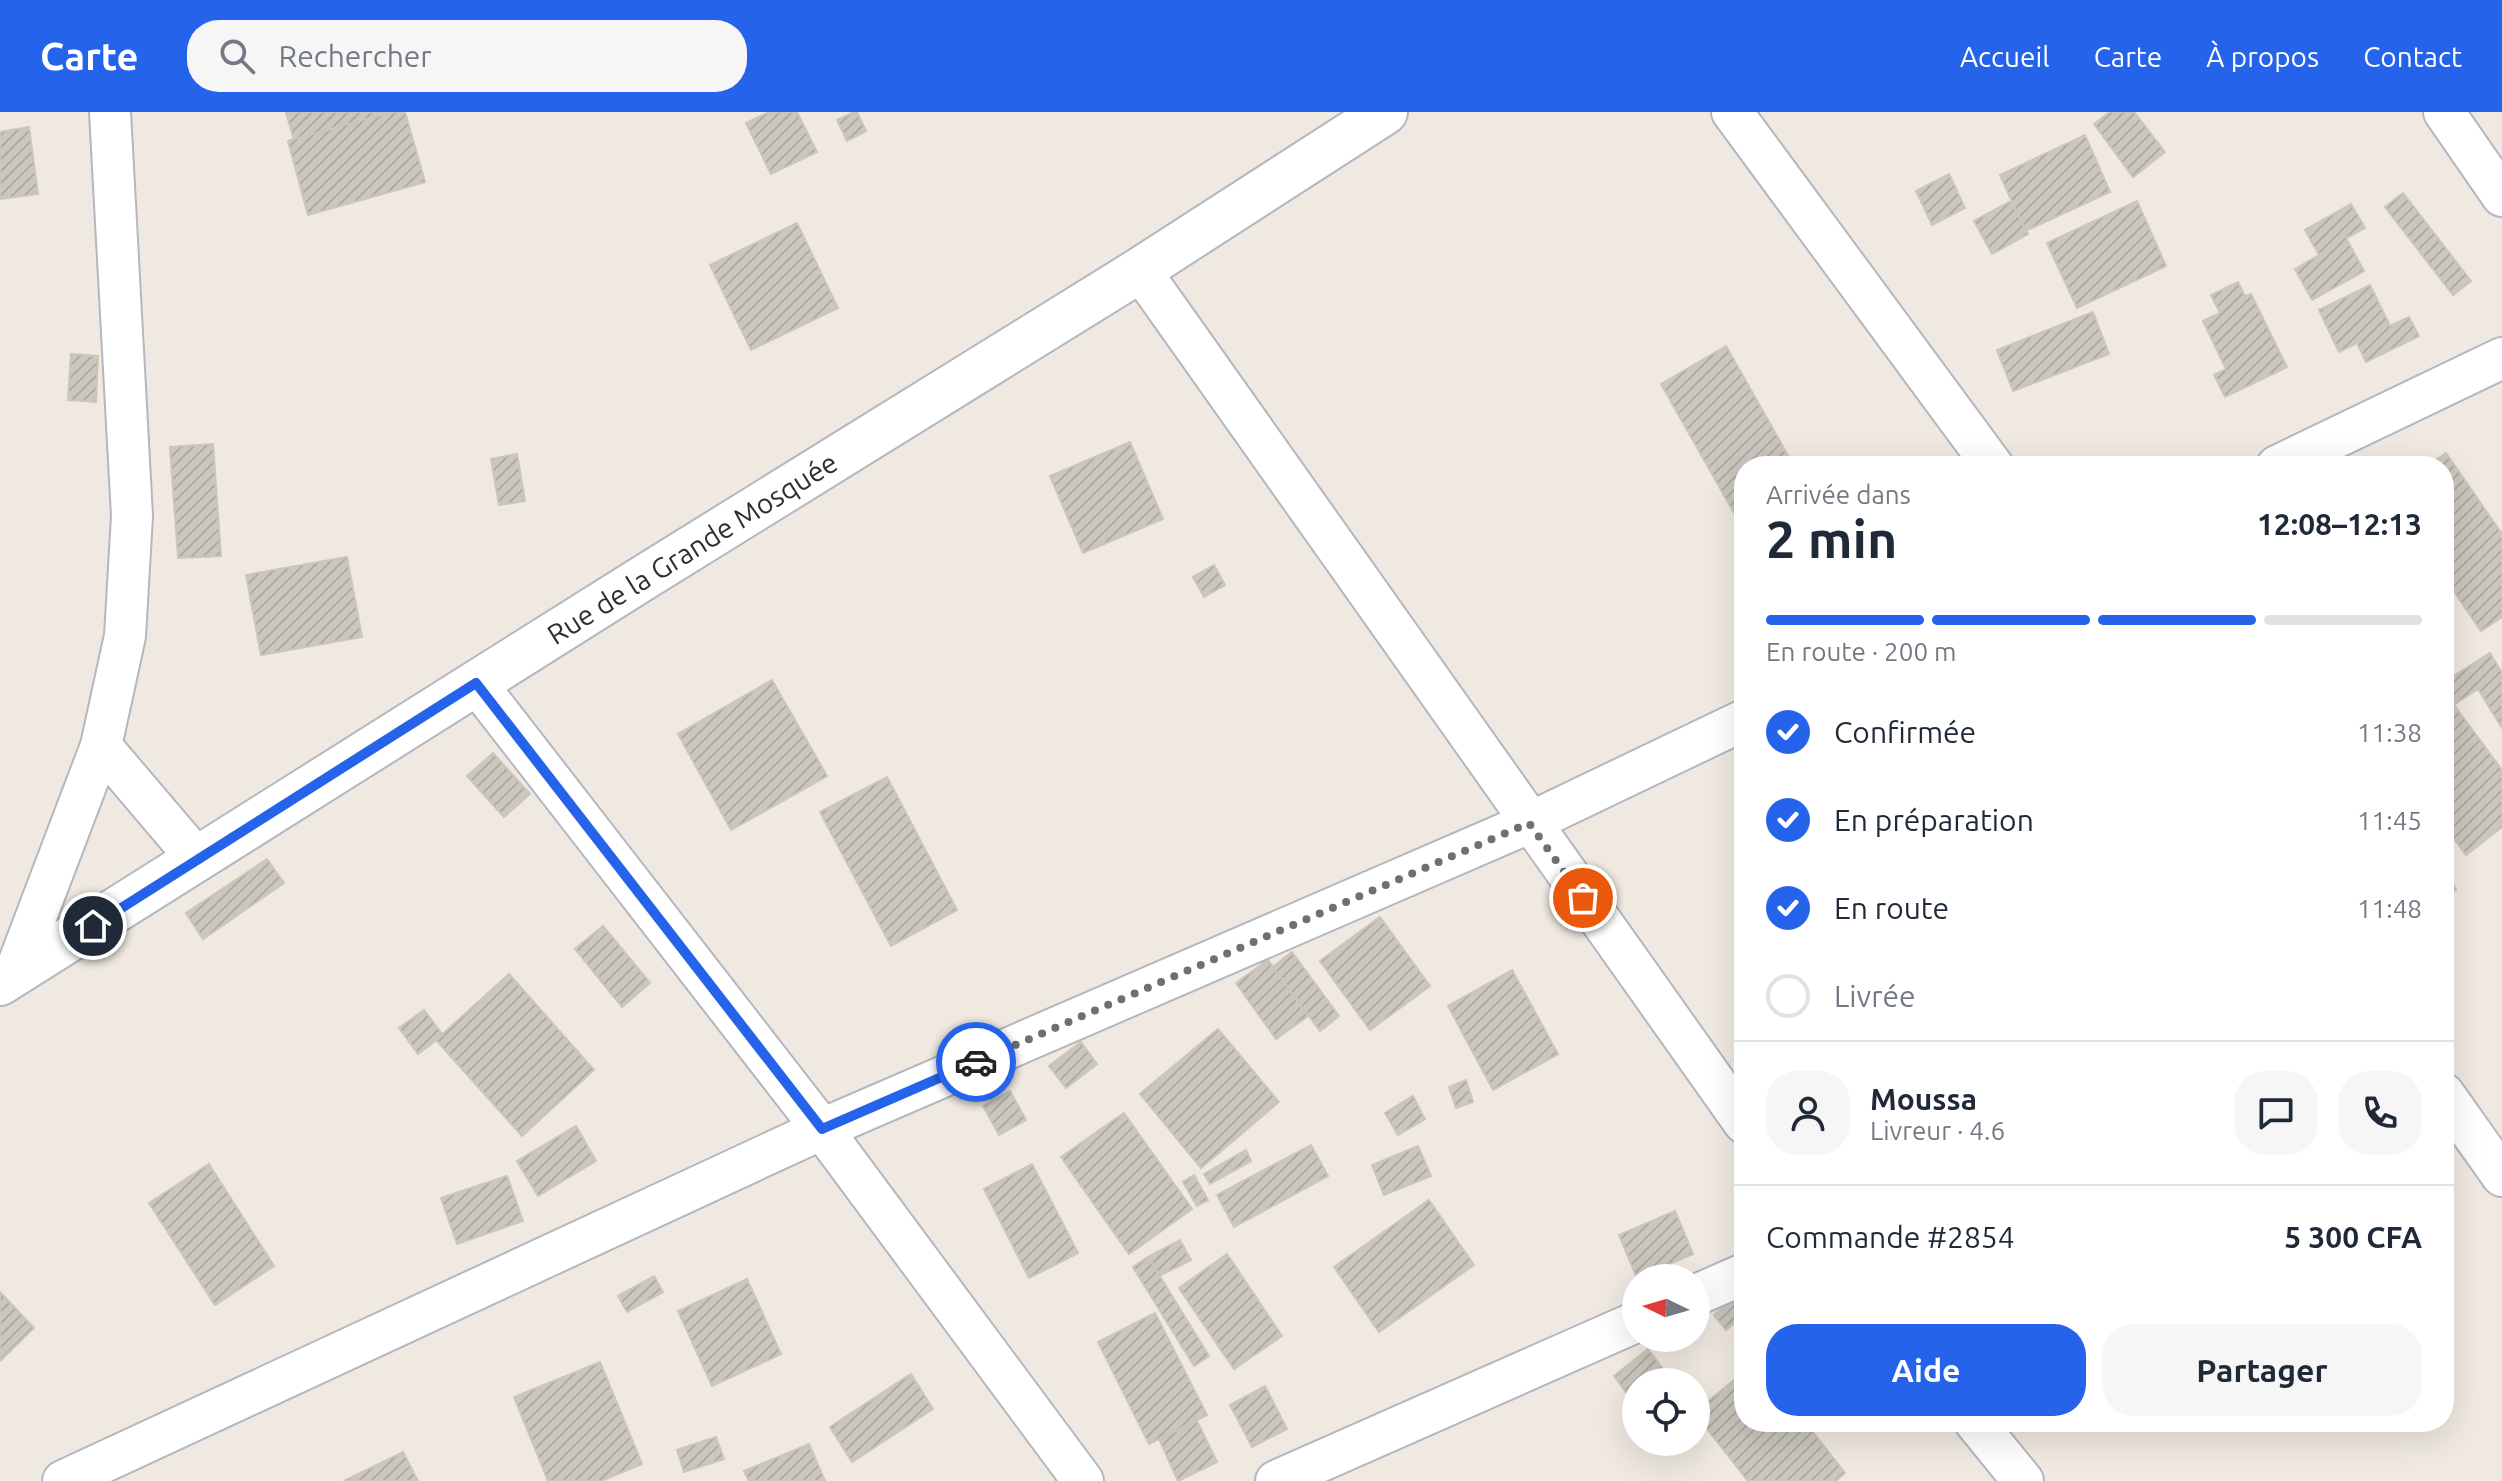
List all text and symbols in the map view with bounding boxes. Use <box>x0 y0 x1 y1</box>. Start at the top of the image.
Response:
search box <box>187 20 747 92</box>
icon: search <box>215 34 259 78</box>
text: Carte <box>40 35 139 77</box>
text: Rechercher <box>279 39 432 73</box>
text: Accueil <box>1960 41 2050 72</box>
text: Carte <box>2094 41 2162 72</box>
text: À propos <box>2206 41 2319 72</box>
text: Contact <box>2363 41 2462 72</box>
street label: Rue de la Grande Mosquée <box>541 446 843 650</box>
text: Arrivée dans <box>1766 480 1911 509</box>
text: 12:08–12:13 <box>2257 507 2422 541</box>
text: 2 min <box>1766 510 1897 568</box>
text: En route · 200 m <box>1766 637 1956 666</box>
icon: check <box>1766 710 1810 754</box>
text: Confirmée <box>1834 715 1976 749</box>
text: 11:38 <box>2357 718 2422 747</box>
icon: check <box>1766 798 1810 842</box>
text: En préparation <box>1834 803 2034 837</box>
text: 11:45 <box>2357 806 2422 835</box>
pin <box>1549 864 1617 932</box>
icon: bag <box>1561 876 1605 920</box>
icon: check <box>1766 886 1810 930</box>
text: En route <box>1834 891 1949 925</box>
pin <box>59 892 127 960</box>
text: 11:48 <box>2357 894 2422 923</box>
icon: home <box>71 904 115 948</box>
text: Livrée <box>1834 979 1916 1013</box>
courier <box>936 1022 1016 1102</box>
icon: car <box>954 1040 998 1084</box>
button: person <box>1766 1071 1850 1155</box>
button: chat <box>2234 1071 2318 1155</box>
button: phone <box>2338 1071 2422 1155</box>
text: Moussa <box>1870 1082 1977 1116</box>
text: Livreur · 4.6 <box>1870 1116 2005 1145</box>
text: Commande #2854 <box>1766 1220 2015 1254</box>
text: 5 300 CFA <box>2284 1220 2422 1254</box>
north arrow <box>1622 1264 1710 1352</box>
map controls <box>1622 1264 1710 1456</box>
button: Aide <box>1766 1324 2086 1416</box>
button: Partager <box>2102 1324 2422 1416</box>
button: locate <box>1622 1368 1710 1456</box>

